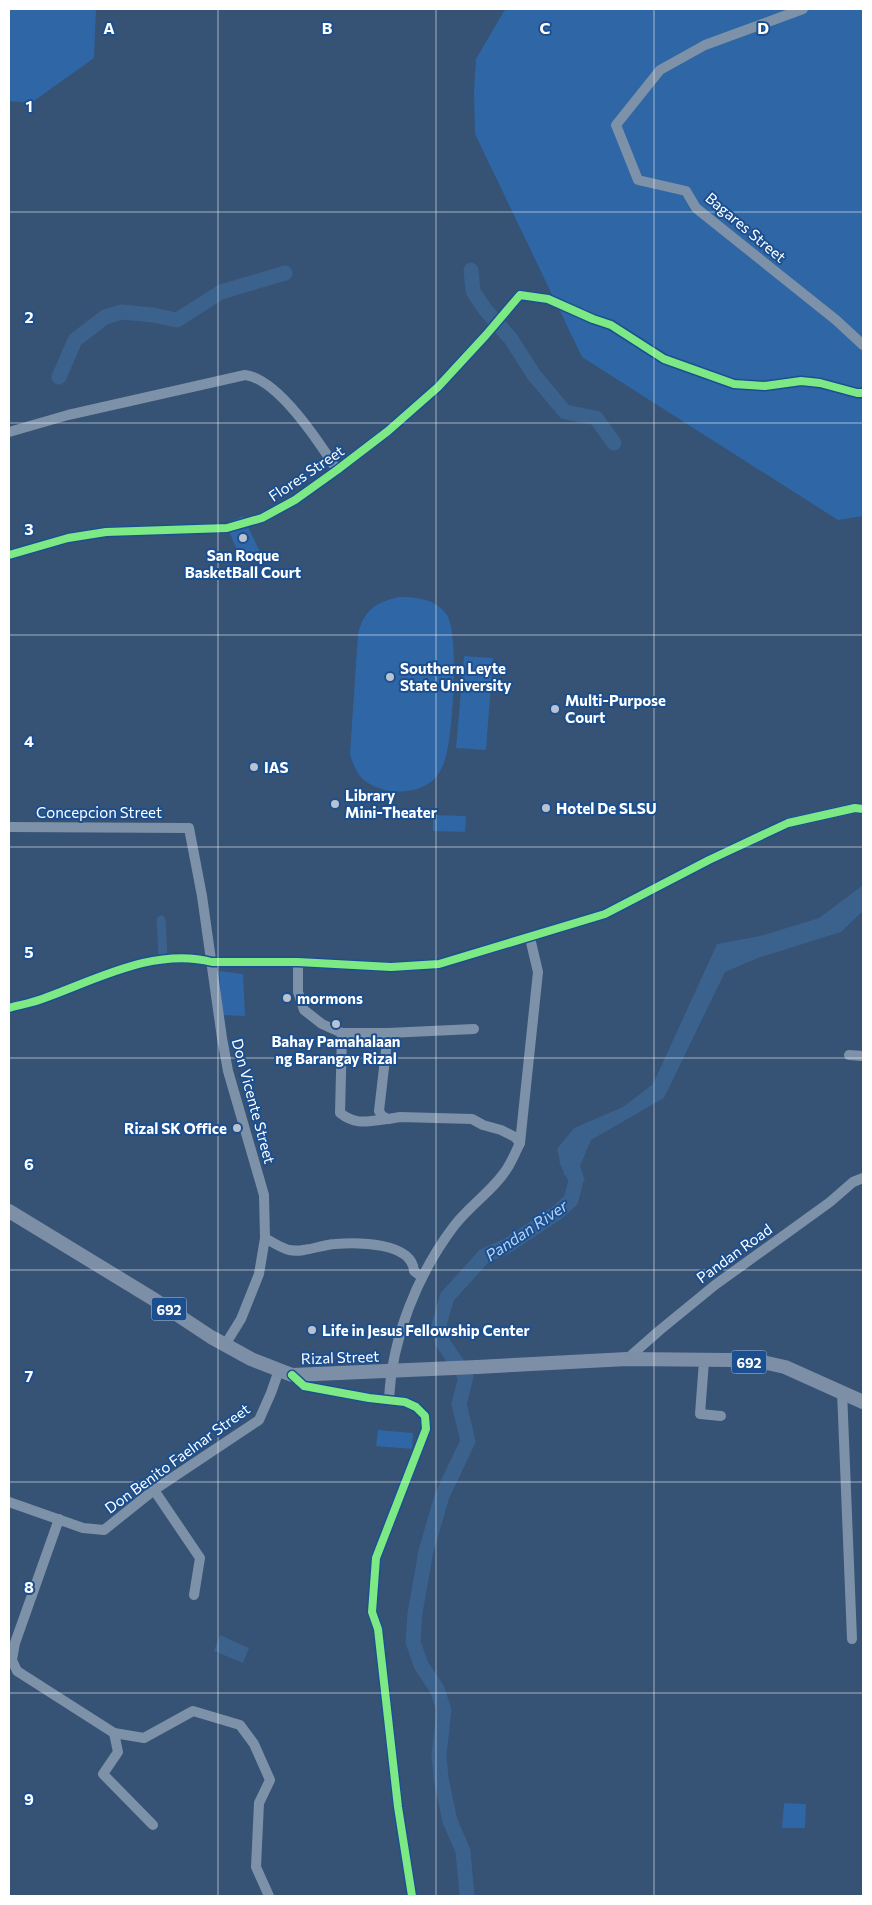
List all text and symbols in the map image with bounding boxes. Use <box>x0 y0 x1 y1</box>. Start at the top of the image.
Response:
text: A <box>103 18 115 37</box>
text: B <box>322 18 333 37</box>
text: C <box>540 18 551 37</box>
text: D <box>757 18 769 37</box>
text: 1 <box>25 96 33 115</box>
street label: Bagares Street <box>702 188 790 266</box>
text: 2 <box>24 307 34 326</box>
street label: Flores Street <box>265 441 347 505</box>
text: 3 <box>24 519 34 538</box>
marker: San Roque BasketBall Court <box>237 532 249 544</box>
place label: San Roque BasketBall Court <box>185 546 301 581</box>
place label: Southern Leyte State University <box>400 659 512 694</box>
marker: Southern Leyte State University <box>384 671 396 683</box>
place label: Multi-Purpose Court <box>565 691 666 726</box>
marker: Multi-Purpose Court <box>549 703 561 715</box>
text: 4 <box>24 731 34 750</box>
place label: IAS <box>264 758 289 776</box>
marker: IAS <box>248 761 260 773</box>
place label: Library Mini-Theater <box>345 786 437 821</box>
marker: Library Mini-Theater <box>329 798 341 810</box>
place label: Hotel De SLSU <box>556 799 657 817</box>
marker: Hotel De SLSU <box>540 802 552 814</box>
street label: Concepcion Street <box>36 803 162 821</box>
text: 5 <box>24 942 34 961</box>
place label: mormons <box>297 989 363 1007</box>
marker: mormons <box>281 992 293 1004</box>
marker: Bahay Pamahalaan ng Barangay Rizal <box>330 1018 342 1030</box>
place label: Bahay Pamahalaan ng Barangay Rizal <box>271 1032 401 1067</box>
street label: Don Vicente Street <box>229 1036 279 1166</box>
place label: Rizal SK Office <box>124 1119 227 1137</box>
marker: Rizal SK Office <box>231 1122 243 1134</box>
text: 6 <box>24 1154 34 1173</box>
water label: Pandan River <box>481 1195 571 1264</box>
street label: Pandan Road <box>693 1220 775 1286</box>
road number: 692 <box>152 1298 186 1320</box>
place label: Life in Jesus Fellowship Center <box>322 1321 530 1339</box>
marker: Life in Jesus Fellowship Center <box>306 1324 318 1336</box>
street label: Rizal Street <box>301 1347 379 1367</box>
road number: 692 <box>732 1350 766 1374</box>
text: 7 <box>25 1366 34 1385</box>
street label: Don Benito Faelnar Street <box>101 1399 253 1517</box>
text: 8 <box>24 1577 34 1596</box>
text: 9 <box>24 1789 34 1808</box>

